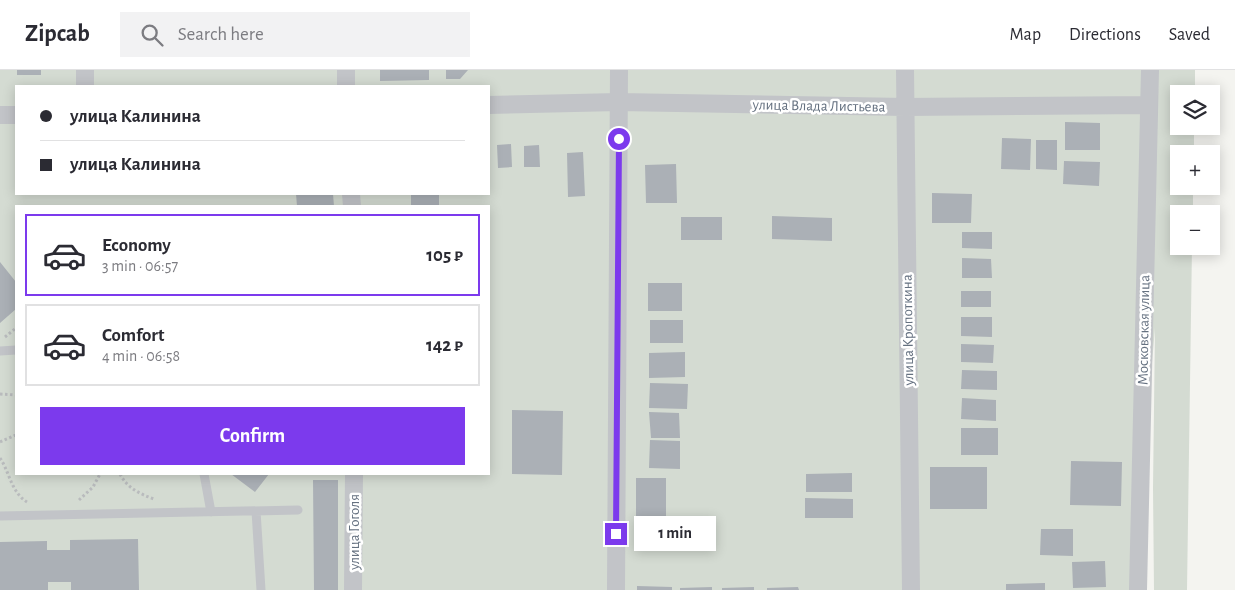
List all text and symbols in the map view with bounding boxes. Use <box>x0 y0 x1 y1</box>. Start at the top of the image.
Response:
search box <box>120 12 470 57</box>
icon: search <box>138 21 166 49</box>
text: Zipcab <box>25 22 90 46</box>
text: Search here <box>178 25 264 44</box>
text: Map <box>1010 26 1041 44</box>
text: Directions <box>1069 26 1141 44</box>
text: Saved <box>1169 26 1210 44</box>
map controls <box>1170 85 1220 255</box>
button: layers <box>1170 85 1220 135</box>
street label: улица Влада Листьева <box>752 97 886 115</box>
text: улица Калинина <box>70 107 201 126</box>
route start <box>608 128 630 150</box>
button: + <box>1170 145 1220 195</box>
text: улица Калинина <box>70 155 201 174</box>
button: − <box>1170 205 1220 255</box>
icon: car <box>42 233 87 278</box>
text: Economy <box>102 236 171 255</box>
text: 105 ₽ <box>426 246 463 265</box>
text: 3 min · 06:57 <box>102 258 178 274</box>
street label: улица Кропоткина <box>900 274 916 387</box>
street label: Московская улица <box>1136 275 1152 385</box>
icon: car <box>42 323 87 368</box>
text: Comfort <box>102 326 164 345</box>
text: 142 ₽ <box>426 336 463 355</box>
text: 4 min · 06:58 <box>102 348 180 364</box>
button: Confirm <box>40 407 465 465</box>
street label: улица Гоголя <box>347 494 362 571</box>
callout: 1 min <box>634 516 716 552</box>
route end <box>605 523 627 545</box>
text: 1 min <box>658 525 692 541</box>

